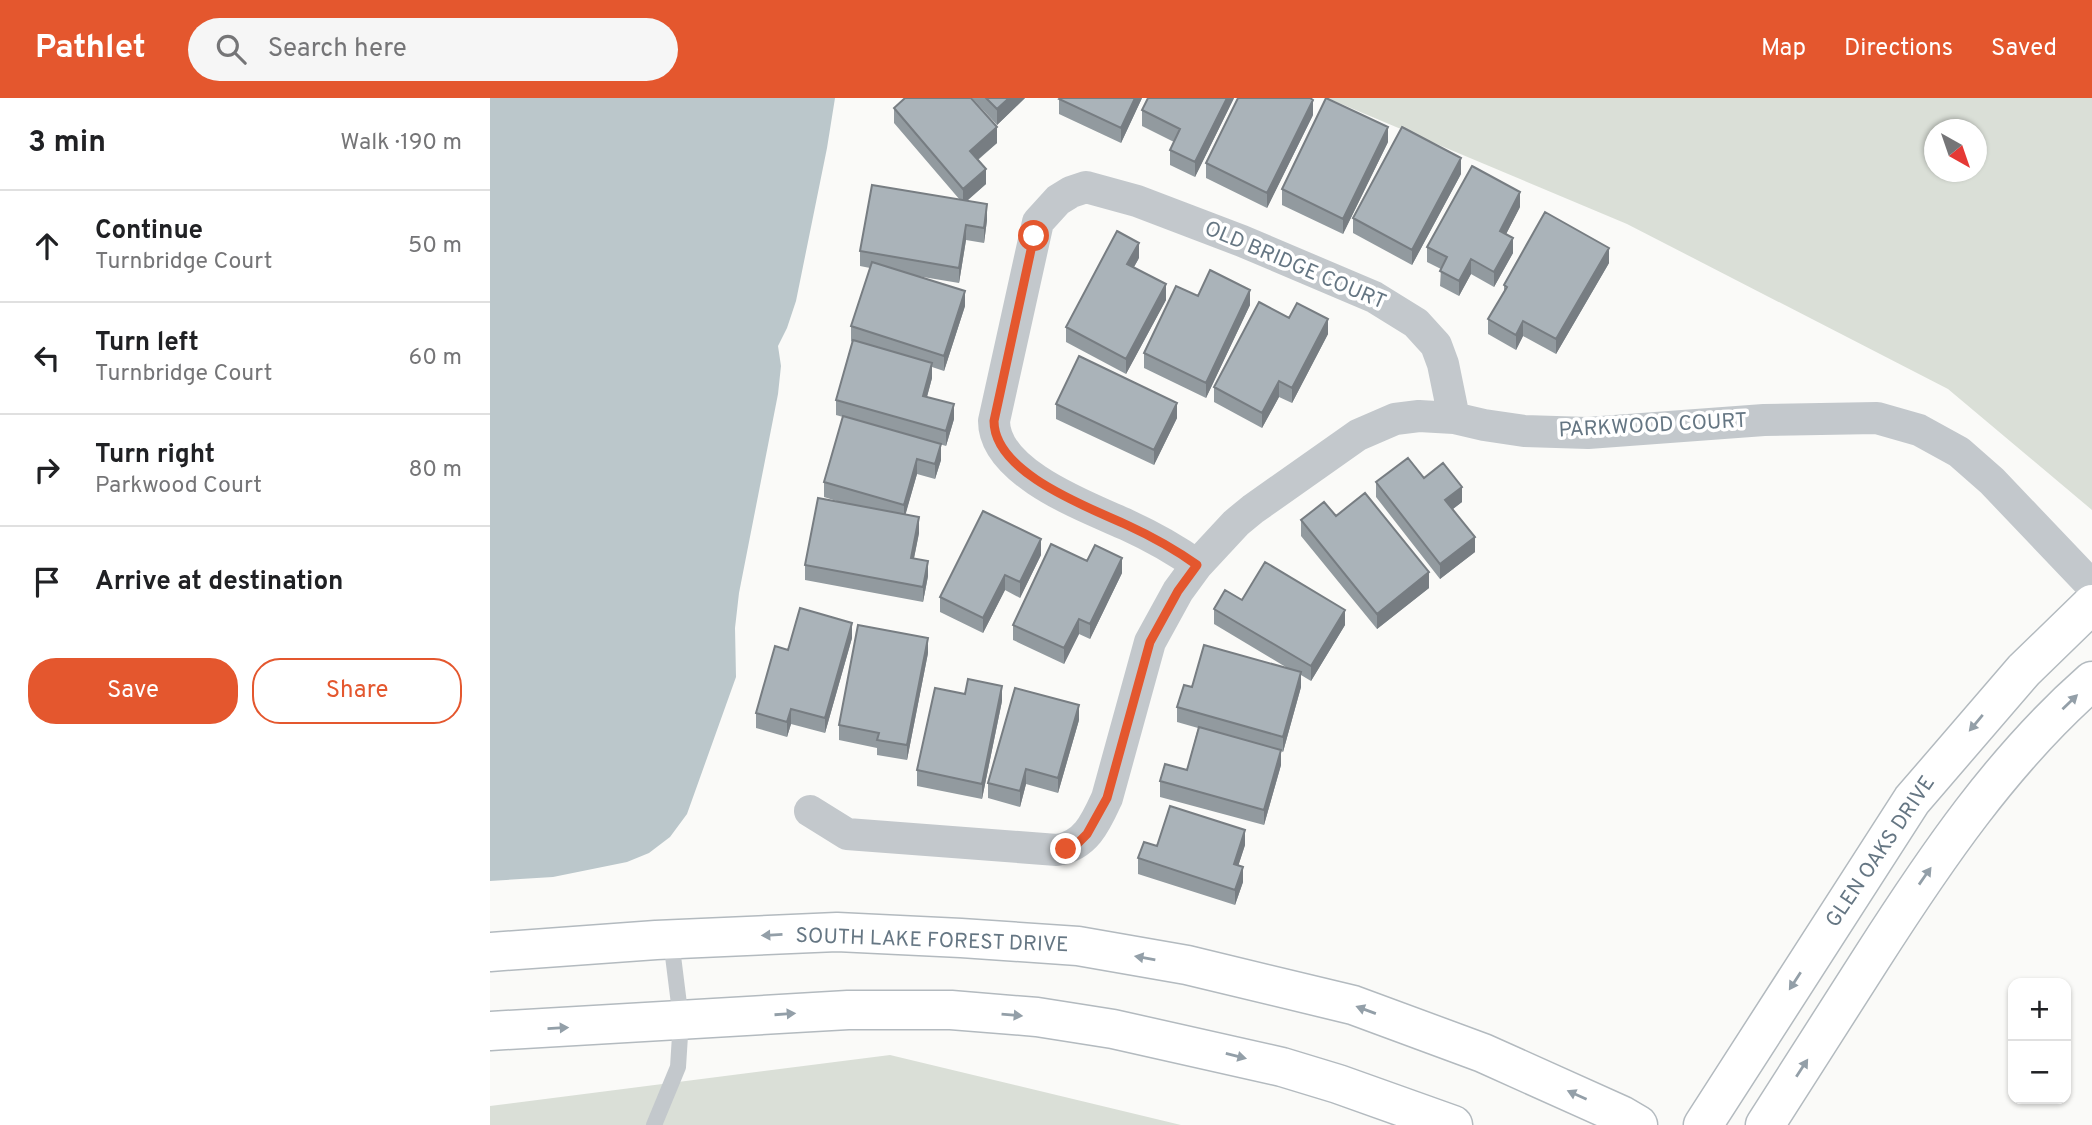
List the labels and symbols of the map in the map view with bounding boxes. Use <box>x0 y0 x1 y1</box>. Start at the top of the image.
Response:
north arrow <box>1924 119 1987 182</box>
street label: OLD BRIDGE COURT <box>1200 216 1390 316</box>
route start <box>1018 220 1049 251</box>
street label: PARKWOOD COURT <box>1558 408 1748 444</box>
one-way arrow <box>2061 693 2078 710</box>
one-way arrow <box>1969 715 1984 732</box>
street label: GLEN OAKS DRIVE <box>1820 771 1942 933</box>
route end <box>1050 833 1081 864</box>
one-way arrow <box>1918 867 1931 886</box>
street label: SOUTH LAKE FOREST DRIVE <box>795 923 1069 959</box>
one-way arrow <box>760 930 782 941</box>
one-way arrow <box>1134 952 1156 963</box>
one-way arrow <box>1788 972 1802 990</box>
one-way arrow <box>1355 1004 1376 1015</box>
one-way arrow <box>774 1008 796 1019</box>
one-way arrow <box>1002 1010 1024 1021</box>
one-way arrow <box>547 1022 569 1033</box>
one-way arrow <box>1225 1051 1247 1062</box>
one-way arrow <box>1795 1058 1808 1077</box>
one-way arrow <box>1567 1089 1587 1101</box>

